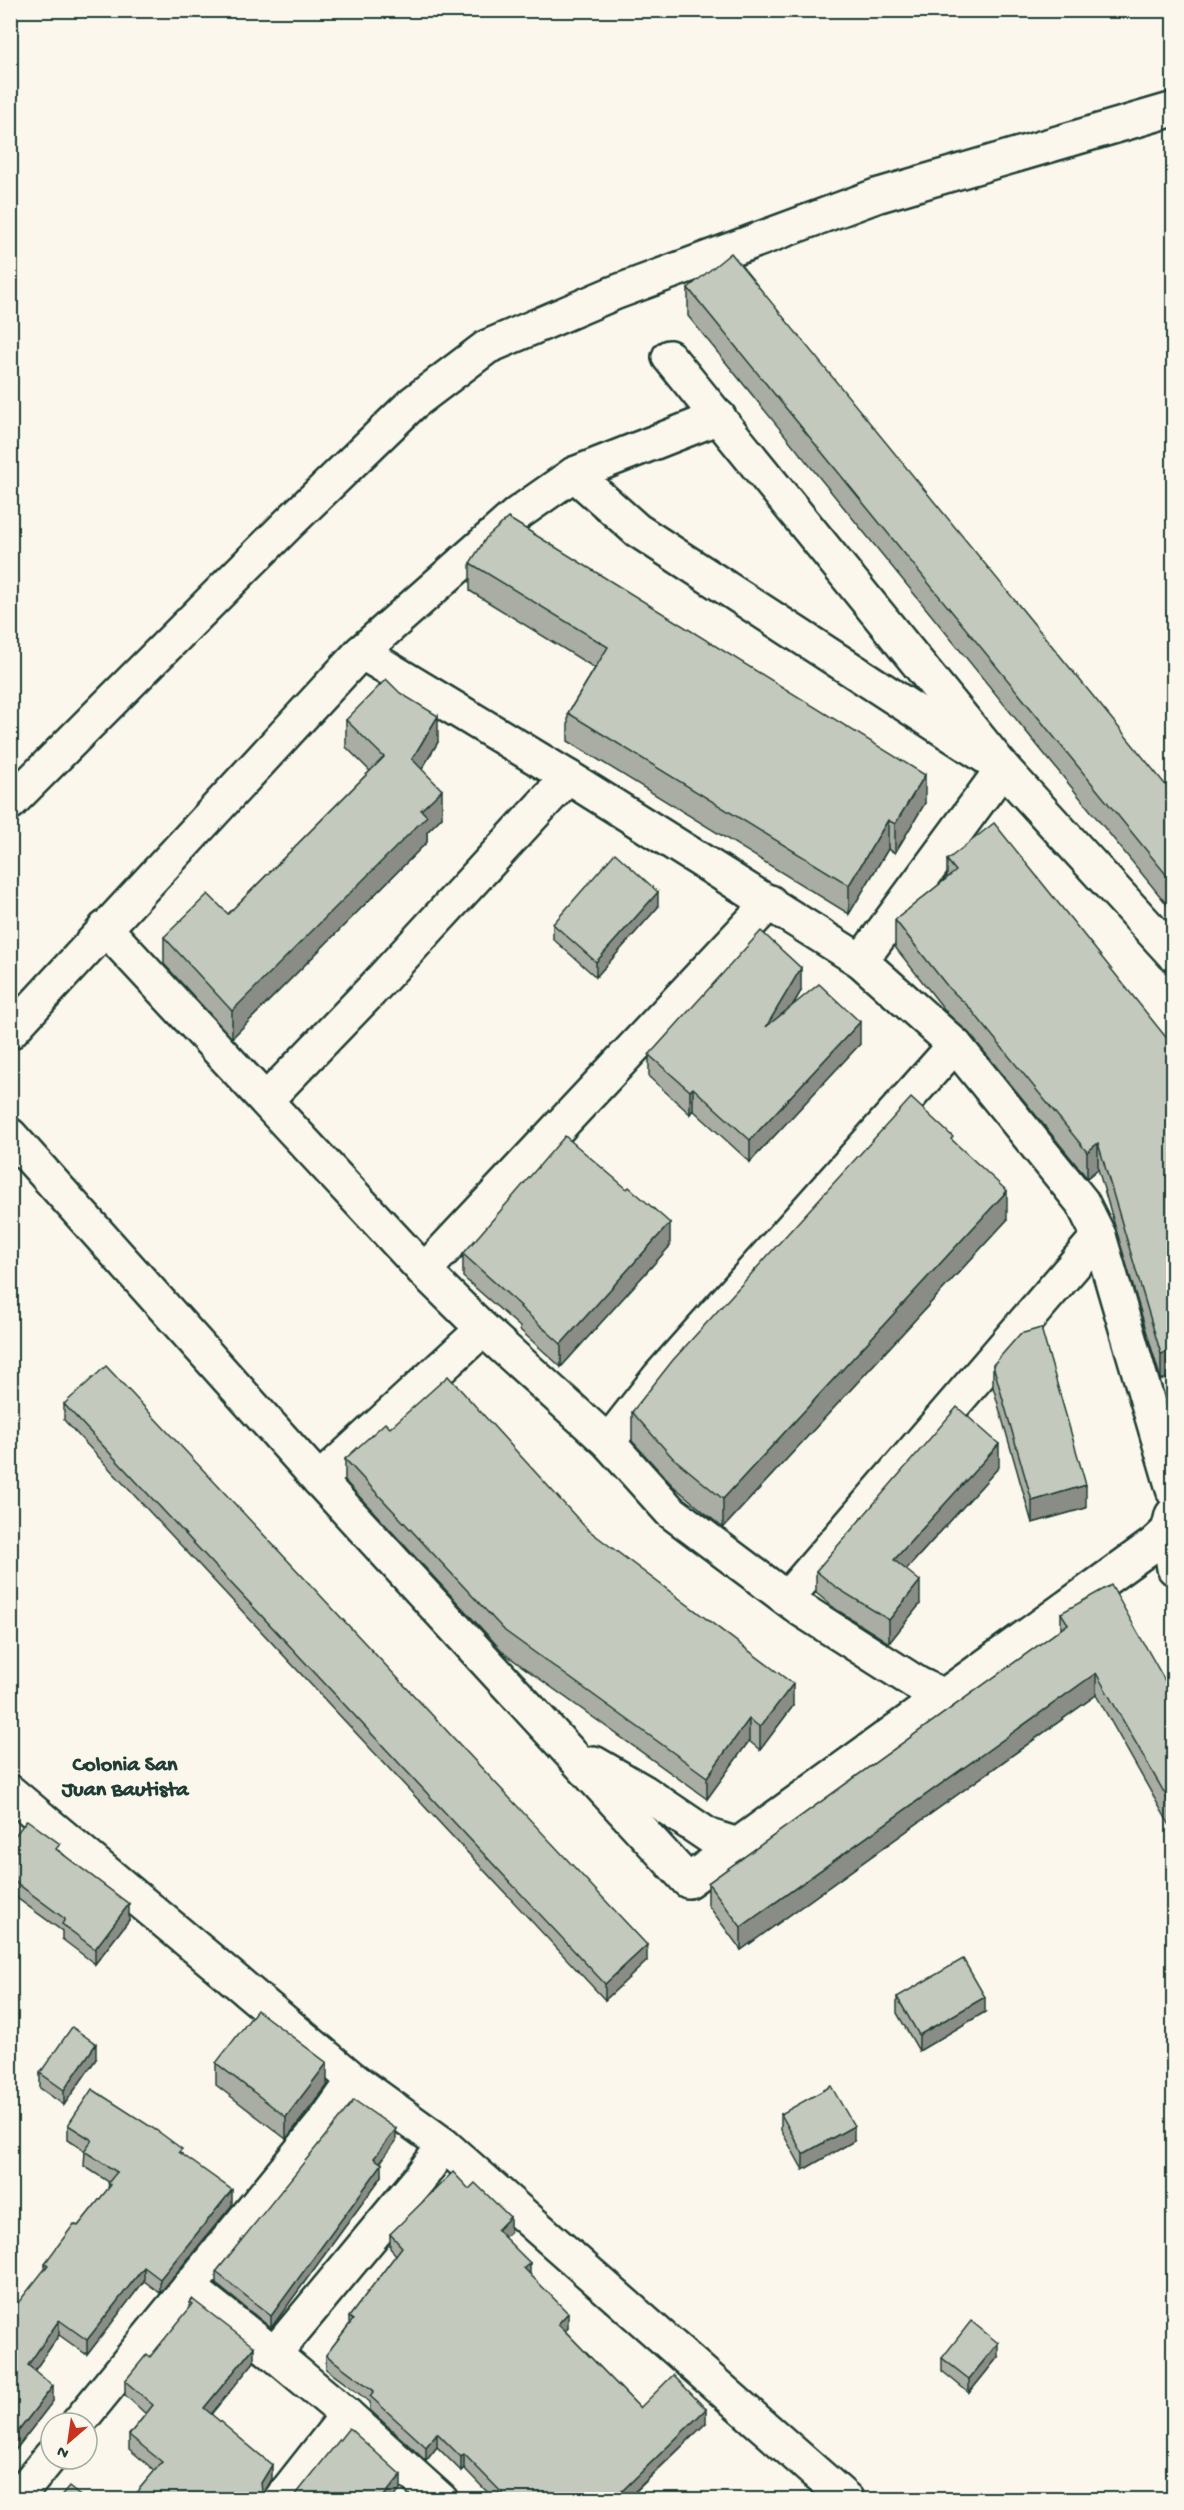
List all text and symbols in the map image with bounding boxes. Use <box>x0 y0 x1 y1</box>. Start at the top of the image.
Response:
district label: Colonia San Juan Bautista <box>61 1753 190 1804</box>
north arrow <box>39 2411 99 2471</box>
text: N <box>54 2440 73 2462</box>

